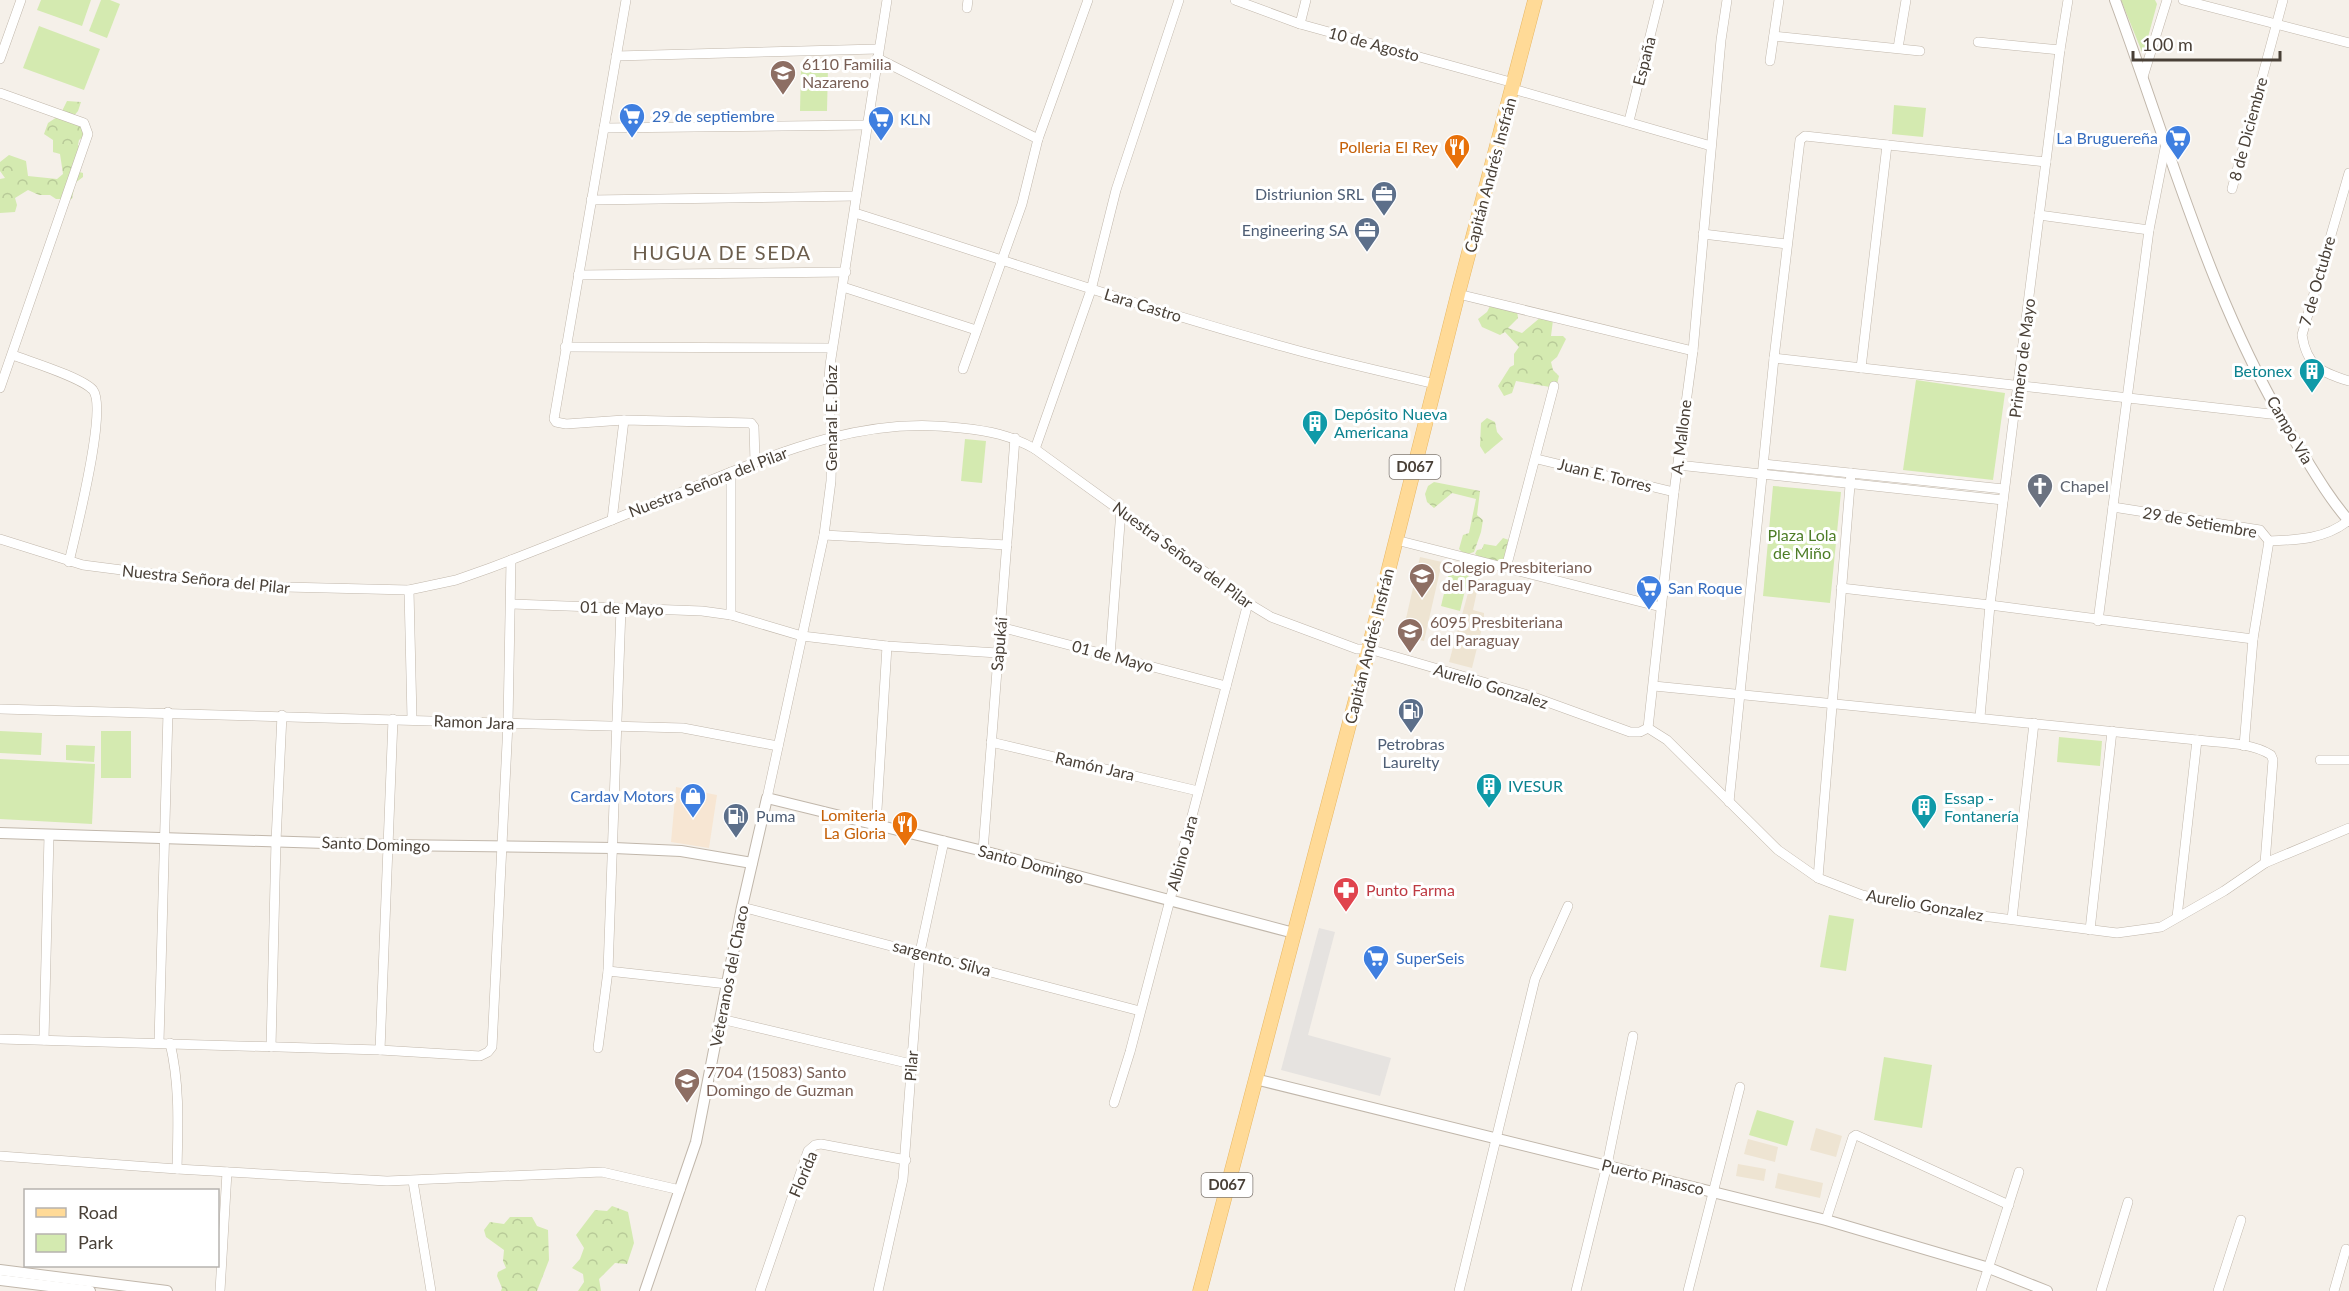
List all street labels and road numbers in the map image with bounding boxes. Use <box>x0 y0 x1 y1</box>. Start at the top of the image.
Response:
street label: 10 de Agosto <box>1327 22 1422 65</box>
street label: España <box>1628 34 1659 87</box>
street label: 8 de Diciembre <box>2225 75 2271 183</box>
street label: Capitán Andrés Insfrán <box>1460 95 1519 254</box>
street label: 7 de Octubre <box>2295 234 2338 328</box>
street label: Lara Castro <box>1102 284 1184 325</box>
street label: Primero de Mayo <box>2005 297 2038 419</box>
street label: Genaral E. Díaz <box>821 365 840 471</box>
street label: Campo Vía <box>2263 392 2318 467</box>
street label: A. Mallone <box>1666 398 1695 475</box>
street label: Nuestra Señora del Pilar <box>626 442 790 521</box>
street label: Juan E. Torres <box>1556 454 1654 495</box>
road number: D067 <box>1390 455 1440 479</box>
street label: Nuestra Señora del Pilar <box>1109 497 1257 612</box>
street label: 29 de Setiembre <box>2142 502 2259 541</box>
street label: Nuestra Señora del Pilar <box>121 560 291 597</box>
street label: Capitán Andrés Insfrán <box>1340 566 1397 726</box>
street label: 01 de Mayo <box>580 597 664 618</box>
street label: Sapukái <box>987 616 1010 672</box>
street label: 01 de Mayo <box>1070 636 1156 676</box>
street label: Aurelio Gonzalez <box>1432 659 1551 712</box>
street label: Ramon Jara <box>433 711 515 732</box>
street label: Ramón Jara <box>1054 747 1137 784</box>
street label: Albino Jara <box>1162 813 1201 893</box>
street label: Santo Domingo <box>321 832 431 855</box>
street label: Santo Domingo <box>976 840 1086 887</box>
street label: Aurelio Gonzalez <box>1865 885 1985 924</box>
street label: Veteranos del Chaco <box>705 903 752 1049</box>
street label: sargento. Silva <box>891 935 993 980</box>
street label: Pilar <box>900 1050 921 1082</box>
street label: Florida <box>784 1148 821 1200</box>
street label: Puerto Pinasco <box>1600 1155 1707 1198</box>
road number: D067 <box>1202 1173 1252 1197</box>

